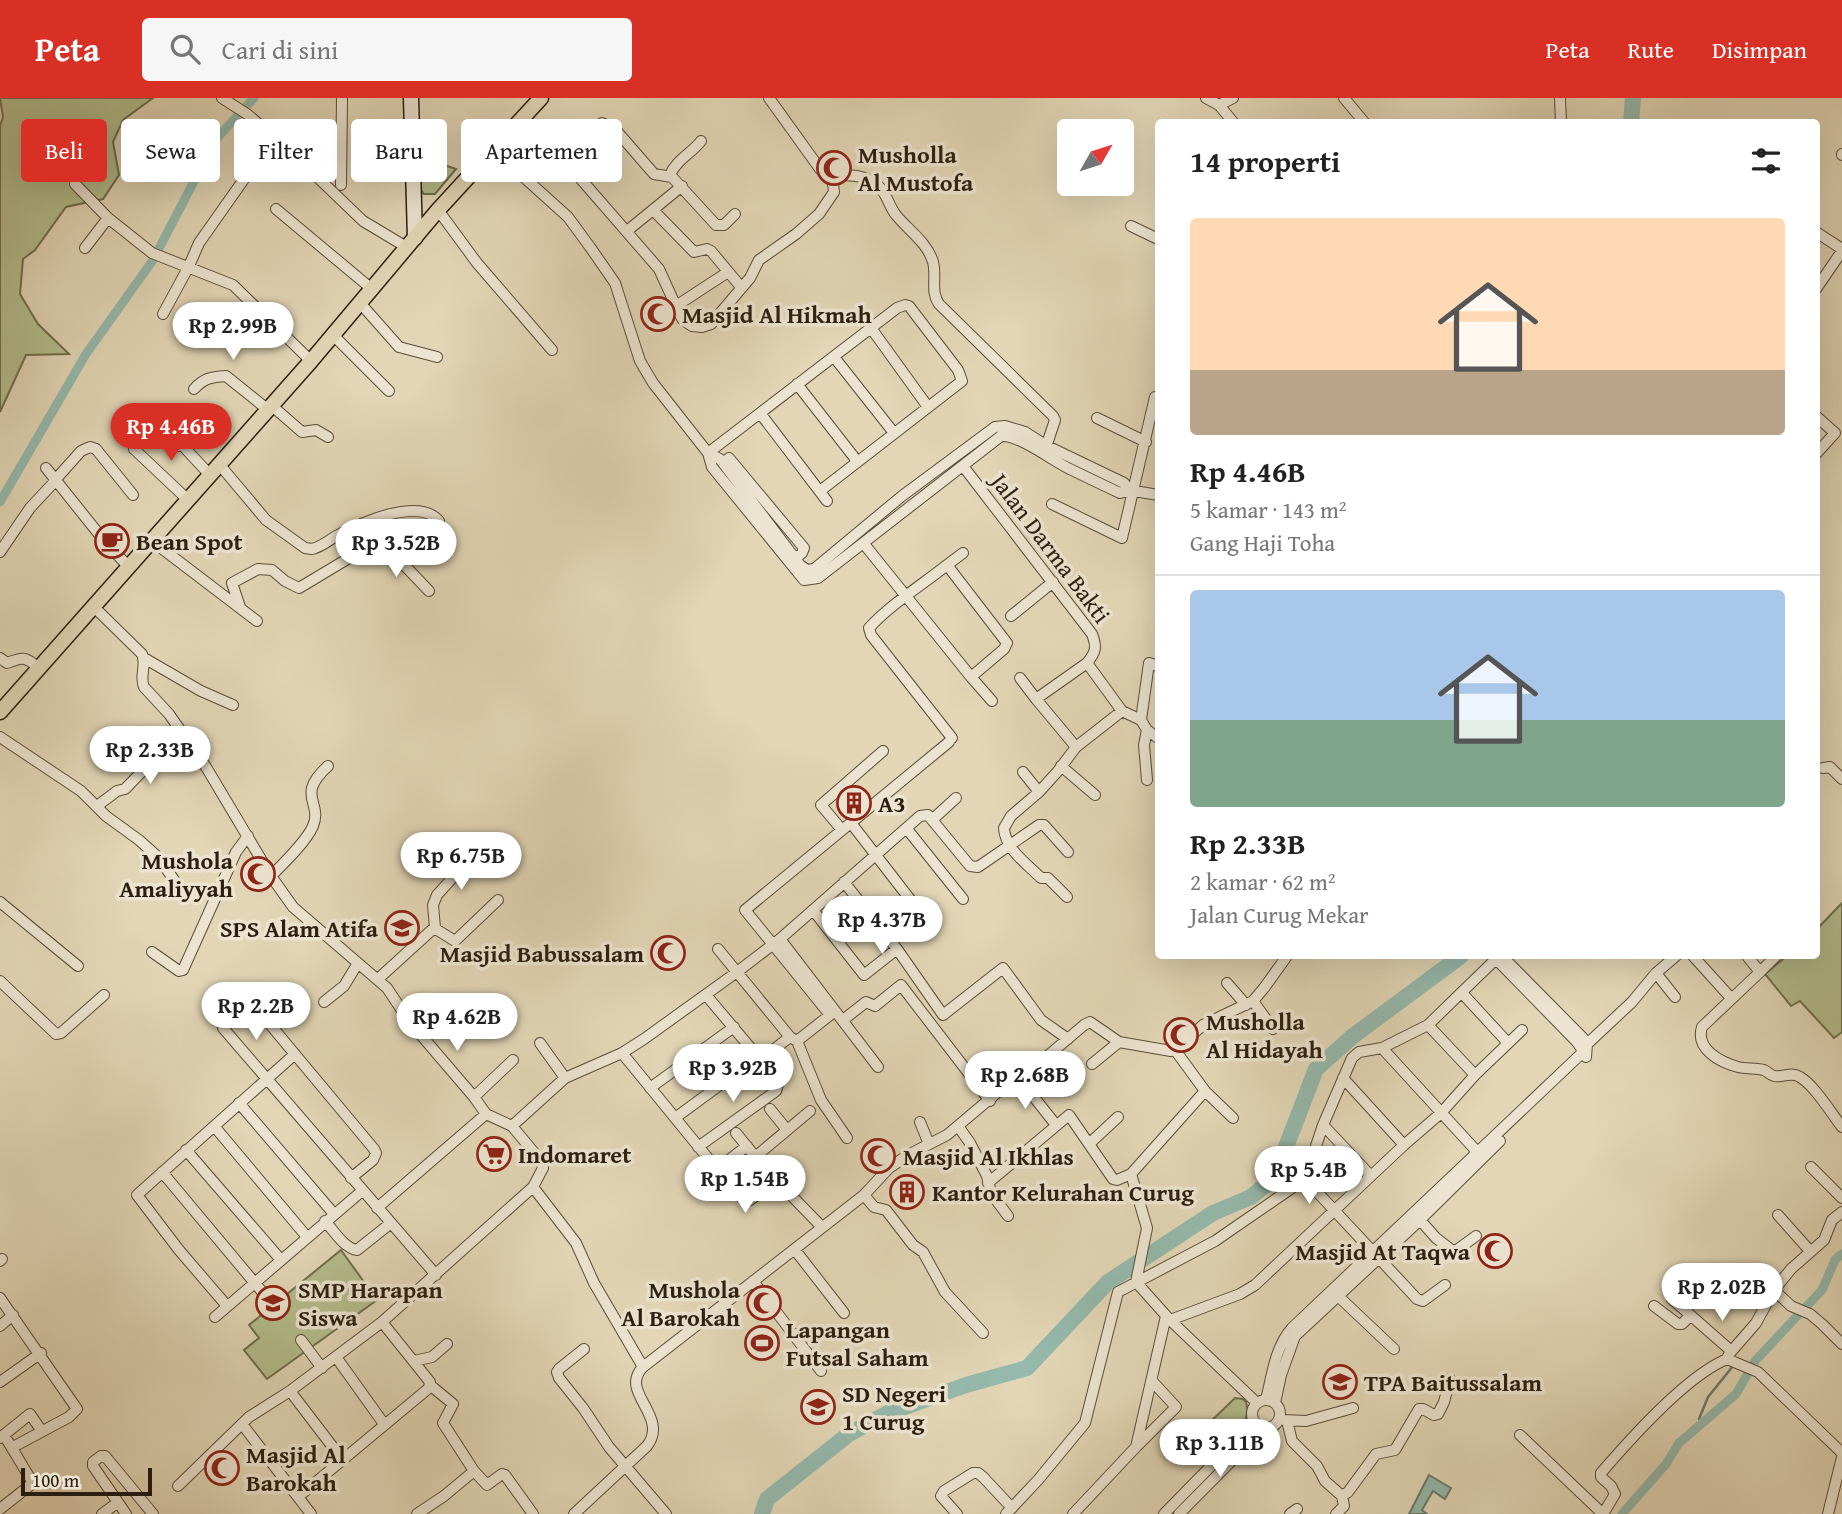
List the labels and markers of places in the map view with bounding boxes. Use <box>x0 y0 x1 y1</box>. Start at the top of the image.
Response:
place label: Musholla Al Mustofa <box>858 137 974 200</box>
mosque icon: Musholla Al Mustofa <box>815 149 853 187</box>
mosque icon: Masjid Al Hikmah <box>639 295 677 333</box>
place label: Masjid Al Hikmah <box>682 297 872 332</box>
pin: Rp 2.99B <box>161 302 305 362</box>
pin: Rp 4.46B <box>99 404 243 463</box>
pin: Rp 3.52B <box>324 519 468 579</box>
cafe icon: Bean Spot <box>93 522 131 560</box>
place label: Bean Spot <box>136 524 243 559</box>
pin: Rp 2.33B <box>78 726 222 786</box>
building icon: A3 <box>835 784 873 822</box>
place label: A3 <box>878 786 906 821</box>
pin: Rp 6.75B <box>389 832 533 892</box>
place label: Mushola Amaliyyah <box>119 843 234 906</box>
mosque icon: Mushola Amaliyyah <box>239 855 277 893</box>
pin: Rp 4.37B <box>810 896 954 956</box>
school or university icon: SPS Alam Atifa <box>383 909 421 947</box>
place label: SPS Alam Atifa <box>220 911 379 946</box>
mosque icon: Masjid Babussalam <box>649 934 687 972</box>
place label: Masjid Babussalam <box>440 936 644 971</box>
pin: Rp 2.2B <box>191 982 321 1042</box>
pin: Rp 4.62B <box>385 993 529 1053</box>
place label: Musholla Al Hidayah <box>1206 1004 1323 1067</box>
mosque icon: Musholla Al Hidayah <box>1162 1016 1200 1054</box>
pin: Rp 3.92B <box>661 1044 805 1104</box>
pin: Rp 2.68B <box>953 1052 1097 1111</box>
supermarket icon: Indomaret <box>475 1135 513 1173</box>
place label: Indomaret <box>518 1137 631 1172</box>
mosque icon: Masjid Al Ikhlas <box>859 1137 897 1175</box>
place label: Masjid Al Ikhlas <box>903 1139 1074 1174</box>
pin: Rp 5.4B <box>1244 1146 1374 1206</box>
pin: Rp 1.54B <box>673 1156 817 1215</box>
building icon: Kantor Kelurahan Curug <box>888 1173 926 1211</box>
place label: Kantor Kelurahan Curug <box>932 1175 1194 1210</box>
mosque icon: Masjid At Taqwa <box>1476 1232 1514 1270</box>
place label: Masjid At Taqwa <box>1295 1234 1471 1269</box>
pin: Rp 2.02B <box>1650 1264 1794 1323</box>
place label: SMP Harapan Siswa <box>298 1272 443 1335</box>
place label: Mushola Al Barokah <box>621 1272 741 1335</box>
school or university icon: SMP Harapan Siswa <box>254 1284 292 1322</box>
mosque icon: Mushola Al Barokah <box>745 1284 783 1322</box>
place label: Lapangan Futsal Saham <box>786 1312 929 1375</box>
sports icon: Lapangan Futsal Saham <box>743 1324 781 1362</box>
school or university icon: TPA Baitussalam <box>1321 1363 1359 1401</box>
place label: TPA Baitussalam <box>1364 1365 1542 1400</box>
place label: SD Negeri 1 Curug <box>842 1376 946 1439</box>
school or university icon: SD Negeri 1 Curug <box>799 1388 837 1426</box>
pin: Rp 3.11B <box>1148 1420 1292 1479</box>
place label: Masjid Al Barokah <box>246 1437 346 1500</box>
mosque icon: Masjid Al Barokah <box>203 1449 241 1487</box>

